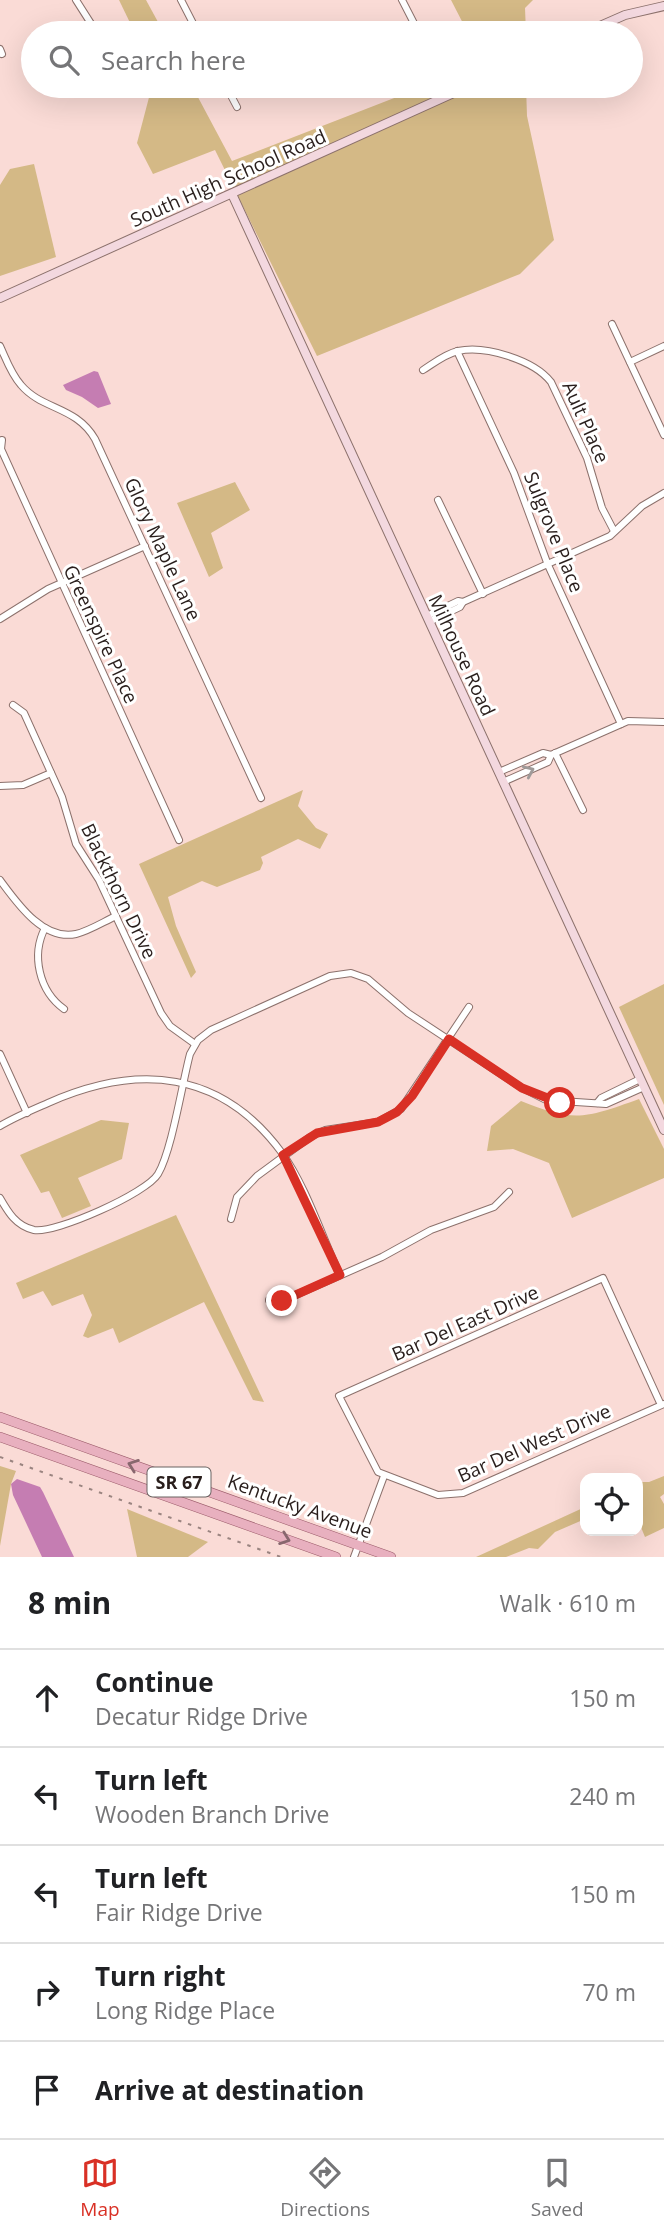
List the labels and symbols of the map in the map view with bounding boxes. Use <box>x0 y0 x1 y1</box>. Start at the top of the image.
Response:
street label: South High School Road <box>126 123 330 233</box>
street label: Ault Place <box>556 377 616 467</box>
street label: Sulgrove Place <box>518 468 590 596</box>
street label: Glory Maple Lane <box>119 473 207 625</box>
street label: Greenspire Place <box>58 561 144 707</box>
street label: Milhouse Road <box>422 590 502 720</box>
one-way arrow <box>522 765 535 779</box>
street label: Blackthorn Drive <box>75 819 163 963</box>
route start <box>544 1087 575 1118</box>
street label: Bar Del East Drive <box>387 1279 543 1367</box>
route end <box>266 1285 297 1316</box>
street label: Bar Del West Drive <box>453 1398 615 1488</box>
one-way arrow <box>127 1459 139 1473</box>
road number: SR 67 <box>148 1468 210 1497</box>
street label: Kentucky Avenue <box>224 1468 376 1544</box>
one-way arrow <box>279 1531 291 1545</box>

